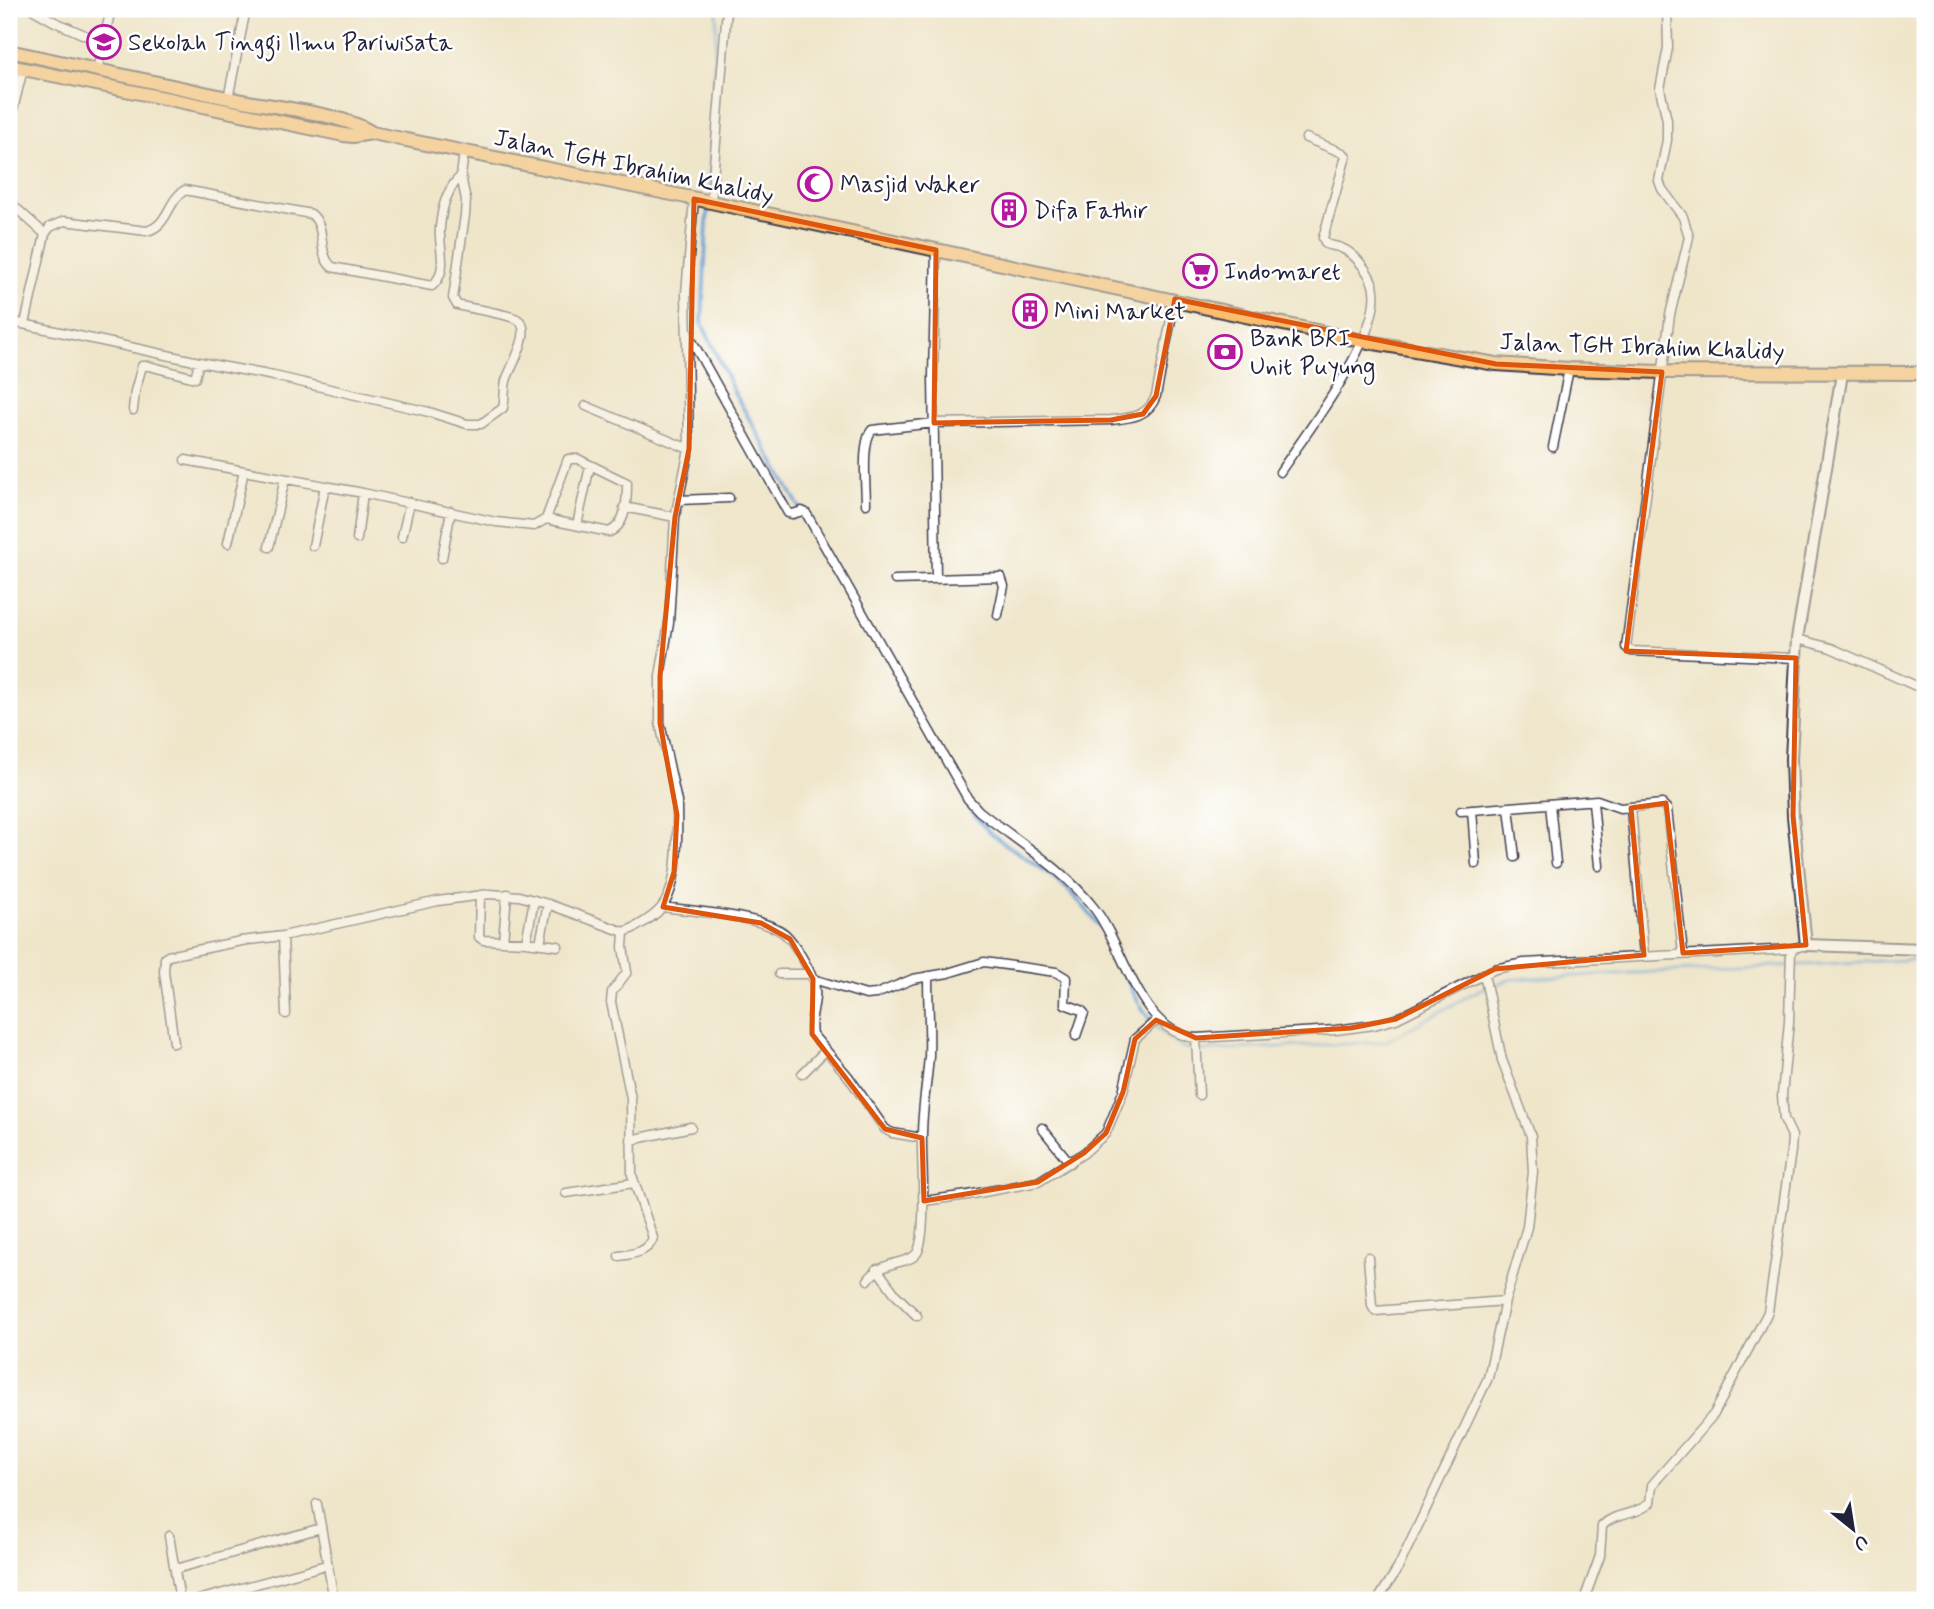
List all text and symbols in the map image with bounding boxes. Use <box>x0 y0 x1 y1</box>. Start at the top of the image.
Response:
school or university icon: Sekolah Tinggi Ilmu Pariwisata <box>85 23 123 61</box>
place label: Sekolah Tinggi Ilmu Pariwisata <box>128 28 453 62</box>
street label: Jalan TGH Ibrahim Khalidy <box>491 123 776 212</box>
mosque icon: Masjid Waker <box>796 165 834 203</box>
place label: Masjid Waker <box>840 170 980 201</box>
building icon: Difa Fathir <box>990 191 1028 229</box>
place label: Difa Fathir <box>1034 196 1148 227</box>
supermarket icon: Indomaret <box>1181 252 1219 290</box>
place label: Indomaret <box>1224 257 1341 288</box>
building icon: Mini Market <box>1011 292 1049 330</box>
place label: Mini Market <box>1054 297 1186 328</box>
place label: Bank BRI Unit Puyung <box>1250 324 1375 385</box>
street label: Jalan TGH Ibrahim Khalidy <box>1499 327 1785 368</box>
bank icon: Bank BRI Unit Puyung <box>1206 333 1244 371</box>
north arrow <box>1818 1494 1888 1564</box>
text: U <box>1849 1529 1872 1556</box>

